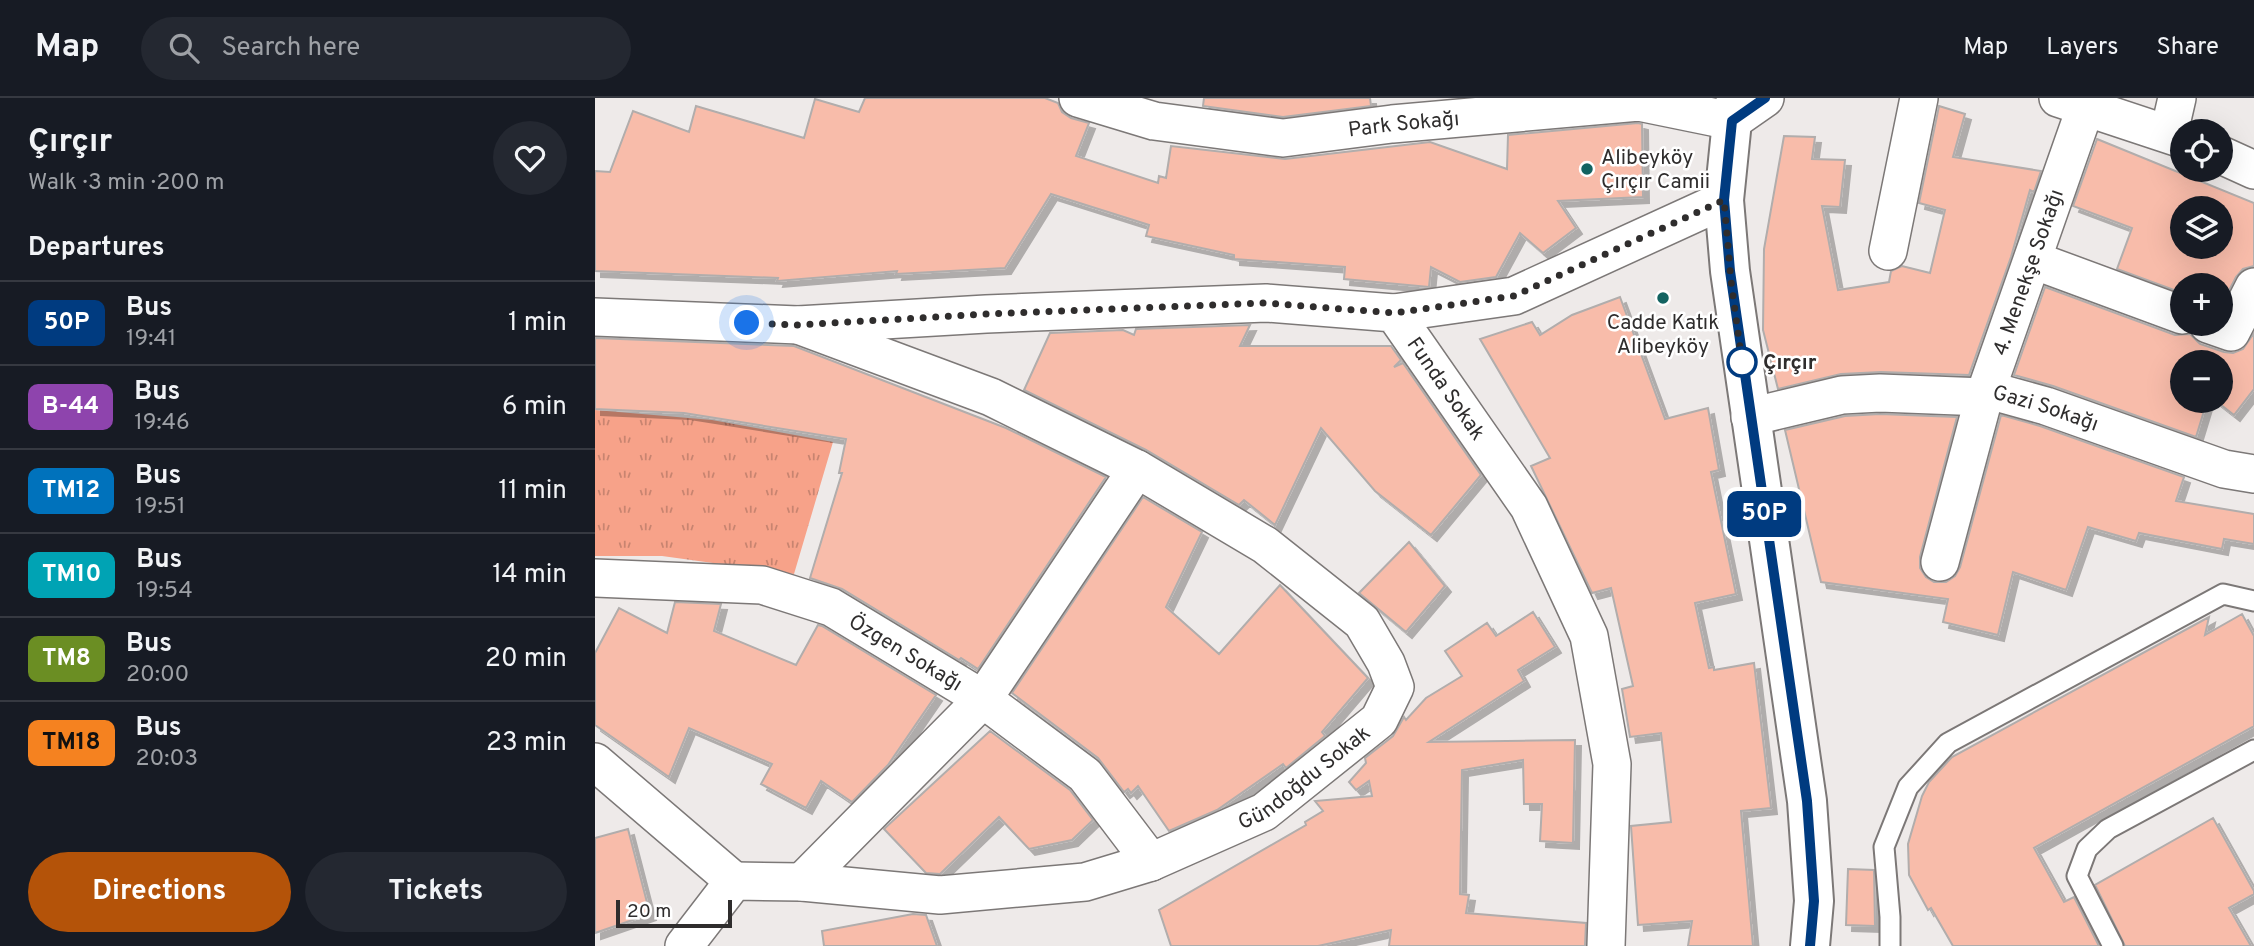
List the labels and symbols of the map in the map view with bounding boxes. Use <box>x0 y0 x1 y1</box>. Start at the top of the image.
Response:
street label: Park Sokağı <box>1347 106 1460 145</box>
place label: Alibeyköy Çırçır Camii <box>1601 145 1710 196</box>
marker: Alibeyköy Çırçır Camii <box>1579 161 1595 177</box>
street label: 4. Menekşe Sokağı <box>1988 186 2071 359</box>
marker: Cadde Katık Alibeyköy <box>1655 290 1671 306</box>
your location <box>729 305 764 340</box>
place label: Cadde Katık Alibeyköy <box>1607 310 1719 361</box>
street label: Funda Sokak <box>1400 332 1491 446</box>
marker: Çırçır <box>1727 347 1757 377</box>
place label: Çırçır <box>1763 350 1817 377</box>
street label: Gazi Sokağı <box>1989 380 2102 439</box>
line badge: 50P <box>1724 491 1804 537</box>
street label: Özgen Sokağı <box>843 609 967 698</box>
street label: Gündoğdu Sokak <box>1234 720 1376 837</box>
scale bar <box>616 897 731 929</box>

